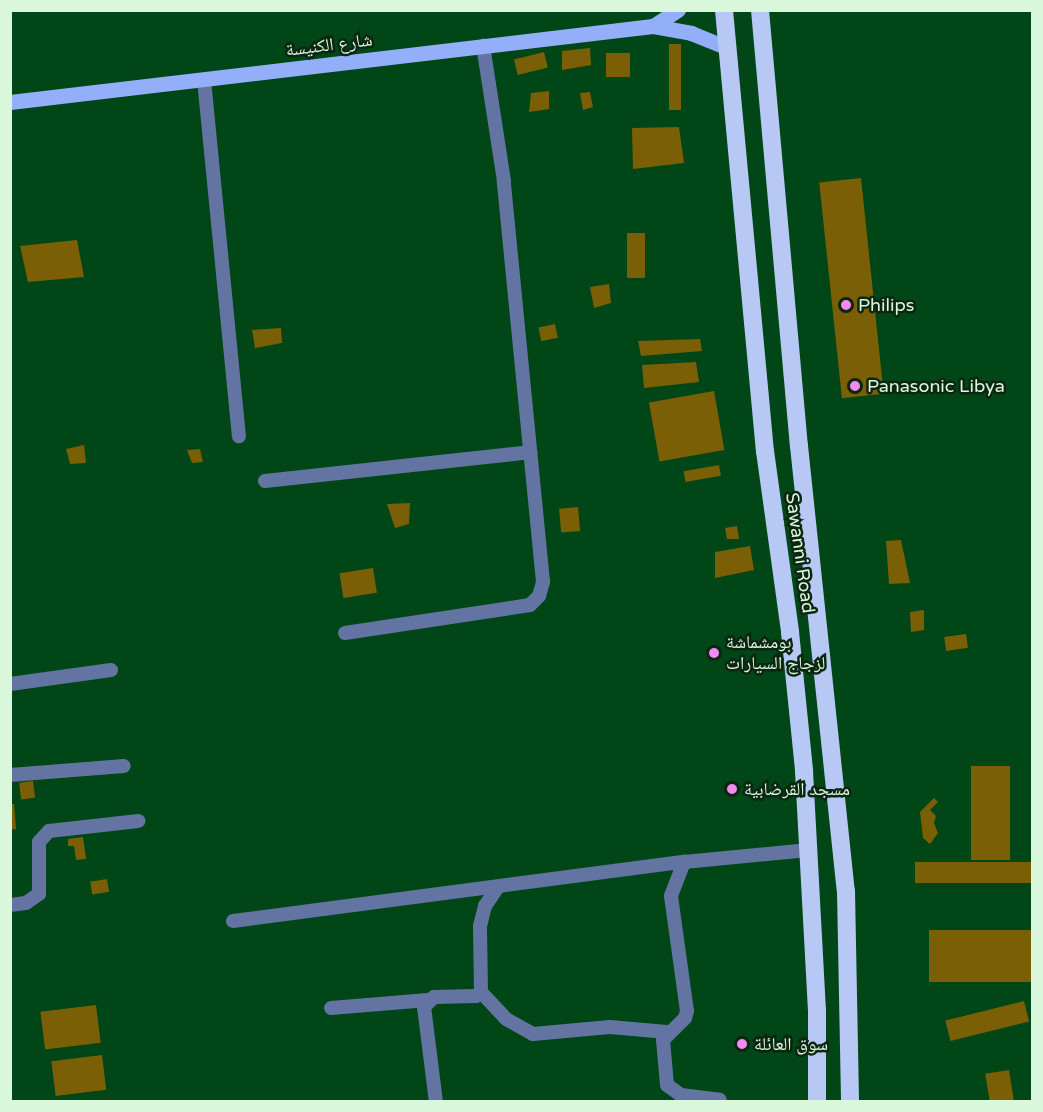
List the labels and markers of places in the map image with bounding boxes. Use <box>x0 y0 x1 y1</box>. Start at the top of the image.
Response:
place label: Philips <box>858 294 914 316</box>
marker: Philips <box>839 298 853 312</box>
place label: Panasonic Libya <box>867 375 1005 397</box>
marker: Panasonic Libya <box>848 379 862 393</box>
place label: بومشماشة لزجاج السيارات <box>726 632 825 674</box>
marker: بومشماشة لزجاج السيارات <box>707 646 721 660</box>
place label: مسجد القرضابية <box>744 778 850 800</box>
marker: مسجد القرضابية <box>725 782 739 796</box>
place label: سوق العائلة <box>754 1033 828 1055</box>
marker: سوق العائلة <box>735 1037 749 1051</box>

